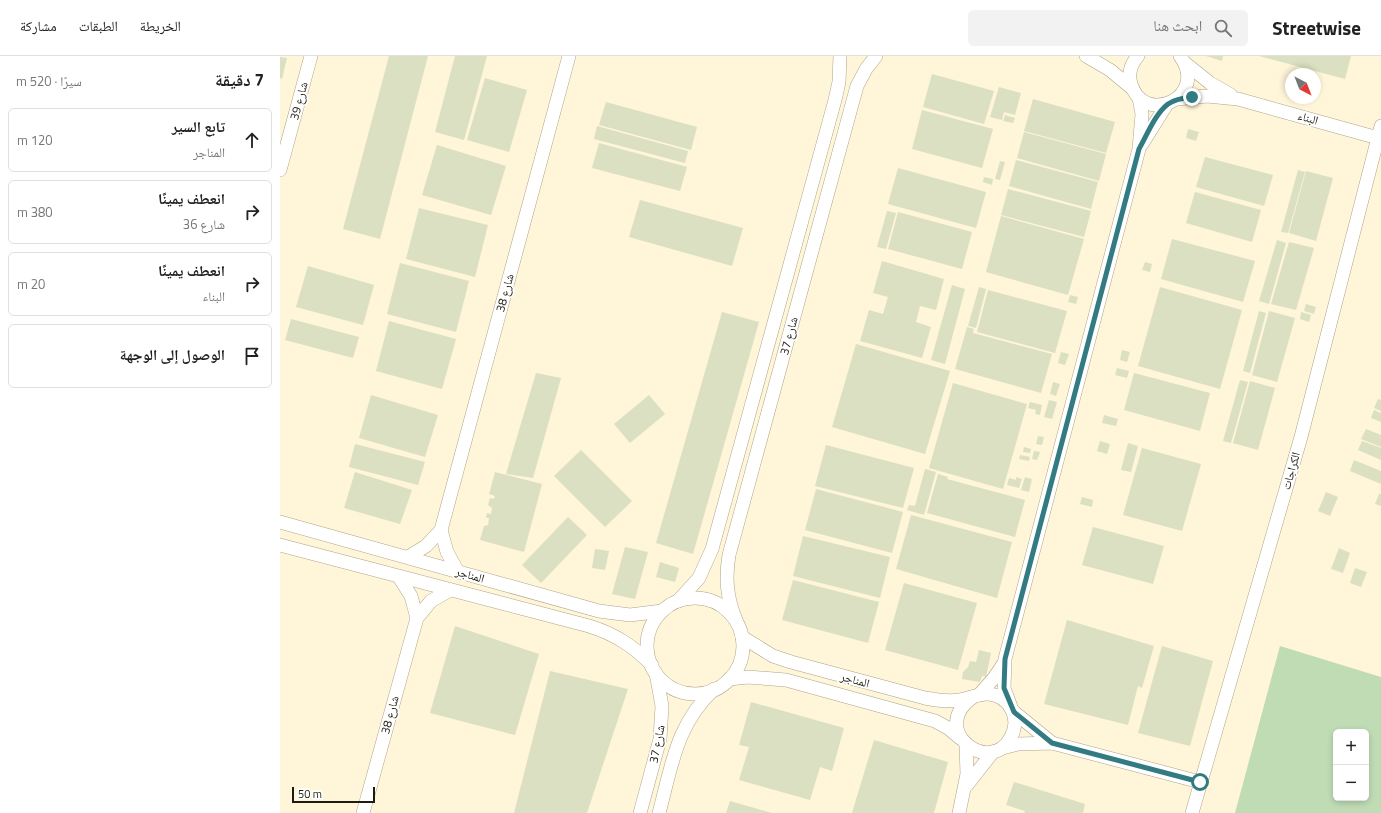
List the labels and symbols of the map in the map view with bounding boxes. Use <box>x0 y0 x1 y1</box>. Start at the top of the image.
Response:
north arrow <box>1285 68 1321 104</box>
street label: شارع 39 <box>284 80 313 122</box>
route end <box>1183 88 1201 106</box>
street label: البناء <box>1296 106 1321 130</box>
street label: شارع 38 <box>490 272 519 314</box>
street label: شارع 37 <box>774 315 803 357</box>
street label: الكراجات <box>1276 450 1305 492</box>
street label: المناجر <box>452 561 487 588</box>
street label: المناجر <box>838 666 872 693</box>
street label: شارع 38 <box>375 694 404 736</box>
street label: شارع 37 <box>643 723 670 765</box>
route start <box>1191 773 1209 791</box>
scale bar <box>292 785 375 804</box>

